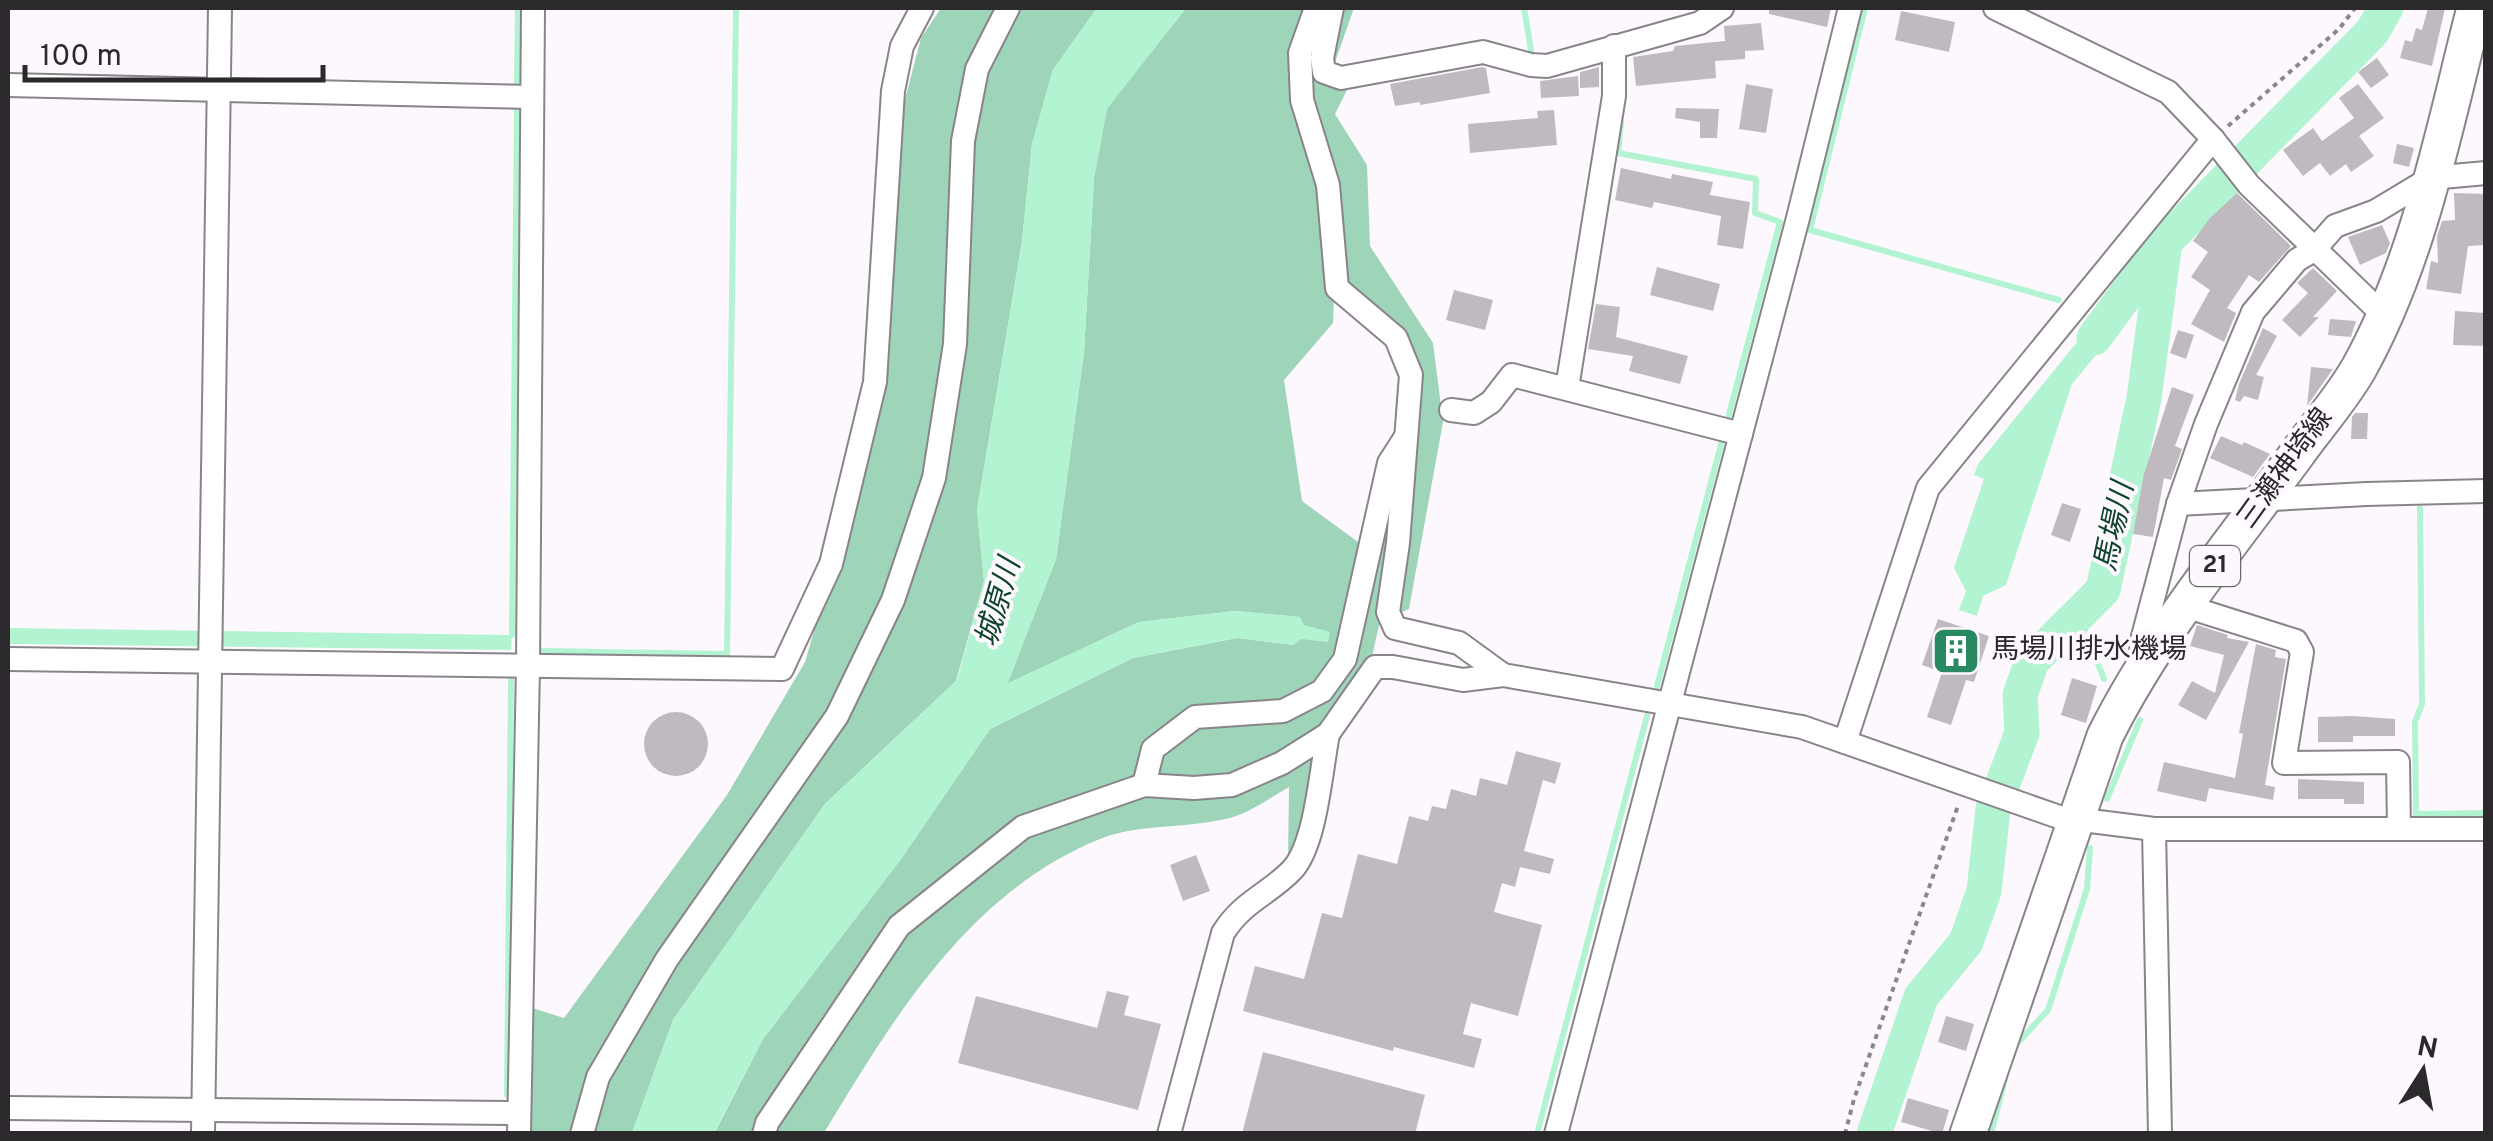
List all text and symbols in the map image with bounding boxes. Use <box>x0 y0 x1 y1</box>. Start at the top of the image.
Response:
scale bar <box>25 20 322 82</box>
text: 100 m <box>40 39 122 76</box>
street label: 三瀬神埼線 <box>2230 402 2342 536</box>
water label: 馬場川 <box>2089 476 2144 575</box>
road number: 21 <box>2190 546 2240 586</box>
water label: 城原川 <box>970 552 1031 651</box>
building icon: 馬場川排水機場 <box>1930 625 1982 677</box>
place label: 馬場川排水機場 <box>1991 633 2187 669</box>
north arrow <box>2373 1021 2473 1121</box>
text: N <box>2414 1030 2441 1069</box>

